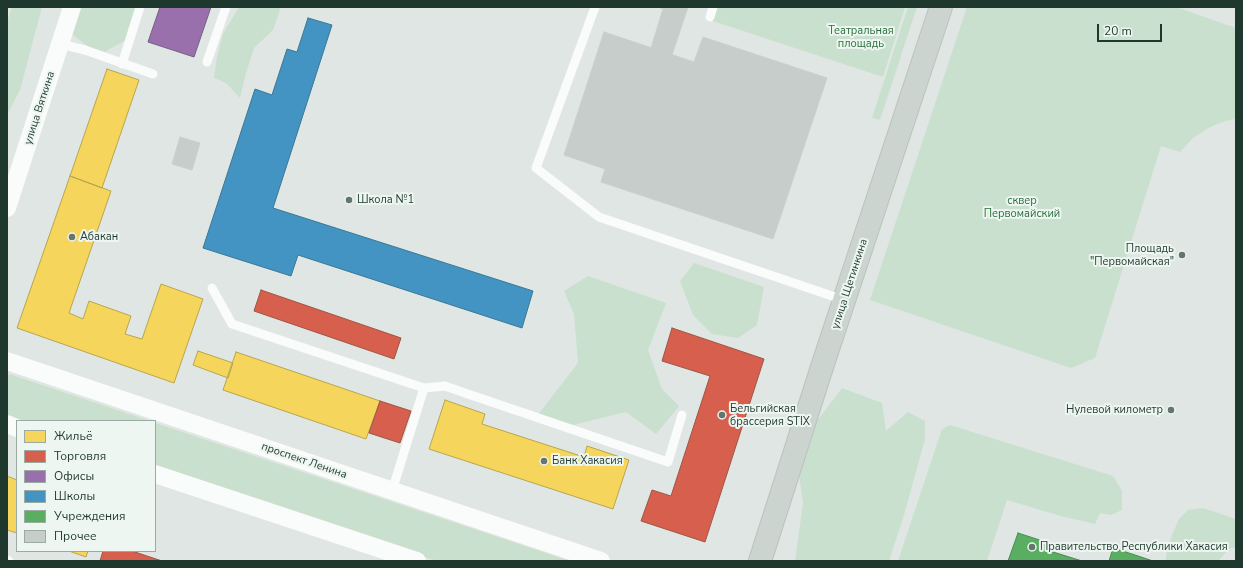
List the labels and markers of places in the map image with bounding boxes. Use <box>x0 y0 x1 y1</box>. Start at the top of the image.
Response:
place label: Школа №1 <box>357 193 414 207</box>
marker: Школа №1 <box>344 195 354 205</box>
place label: Абакан <box>80 230 118 244</box>
marker: Абакан <box>67 232 77 242</box>
place label: Площадь "Первомайская" <box>1090 242 1174 268</box>
marker: Площадь "Первомайская" <box>1177 250 1187 260</box>
place label: Бельгийская брассерия STIX <box>730 402 810 428</box>
place label: Нулевой километр <box>1066 403 1163 417</box>
marker: Нулевой километр <box>1166 405 1176 415</box>
marker: Бельгийская брассерия STIX <box>717 410 727 420</box>
place label: Банк Хакасия <box>552 454 623 468</box>
marker: Банк Хакасия <box>539 456 549 466</box>
place label: Правительство Республики Хакасия <box>1040 540 1228 554</box>
marker: Правительство Республики Хакасия <box>1027 542 1037 552</box>

